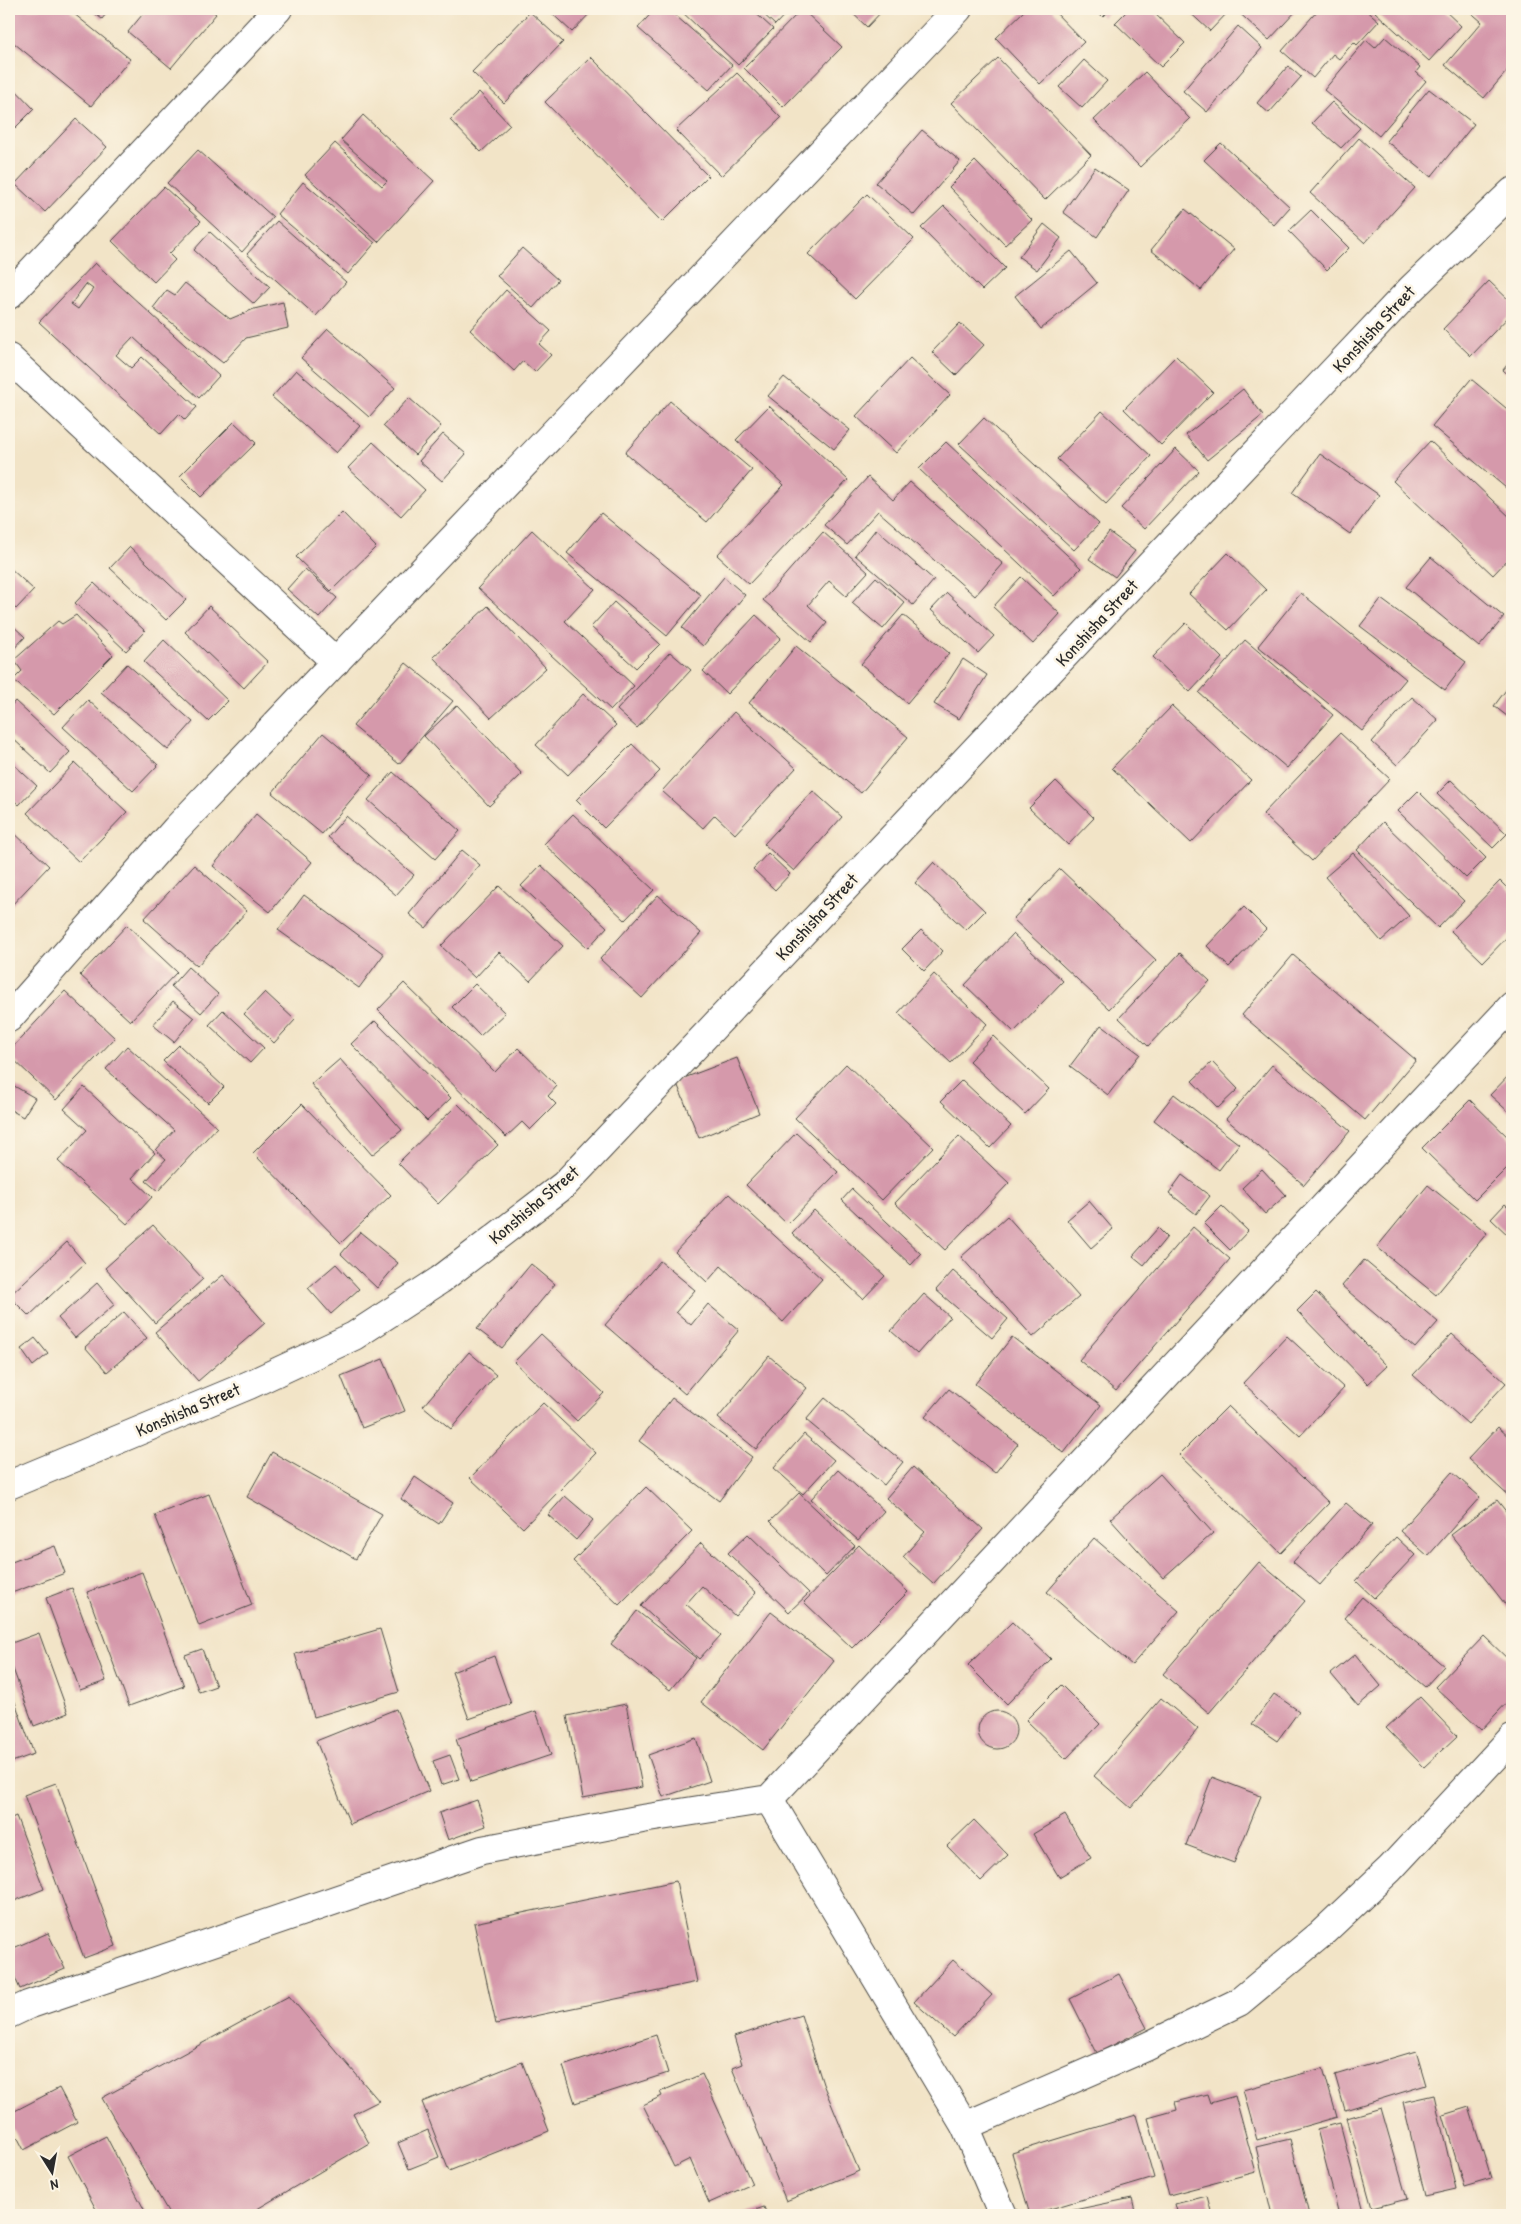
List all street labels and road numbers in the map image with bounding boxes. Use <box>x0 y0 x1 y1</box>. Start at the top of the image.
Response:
street label: Konshisha Street <box>1327 279 1421 378</box>
street label: Konshisha Street <box>1050 573 1144 672</box>
street label: Konshisha Street <box>770 867 864 966</box>
street label: Konshisha Street <box>483 1159 585 1250</box>
street label: Konshisha Street <box>132 1376 244 1443</box>

